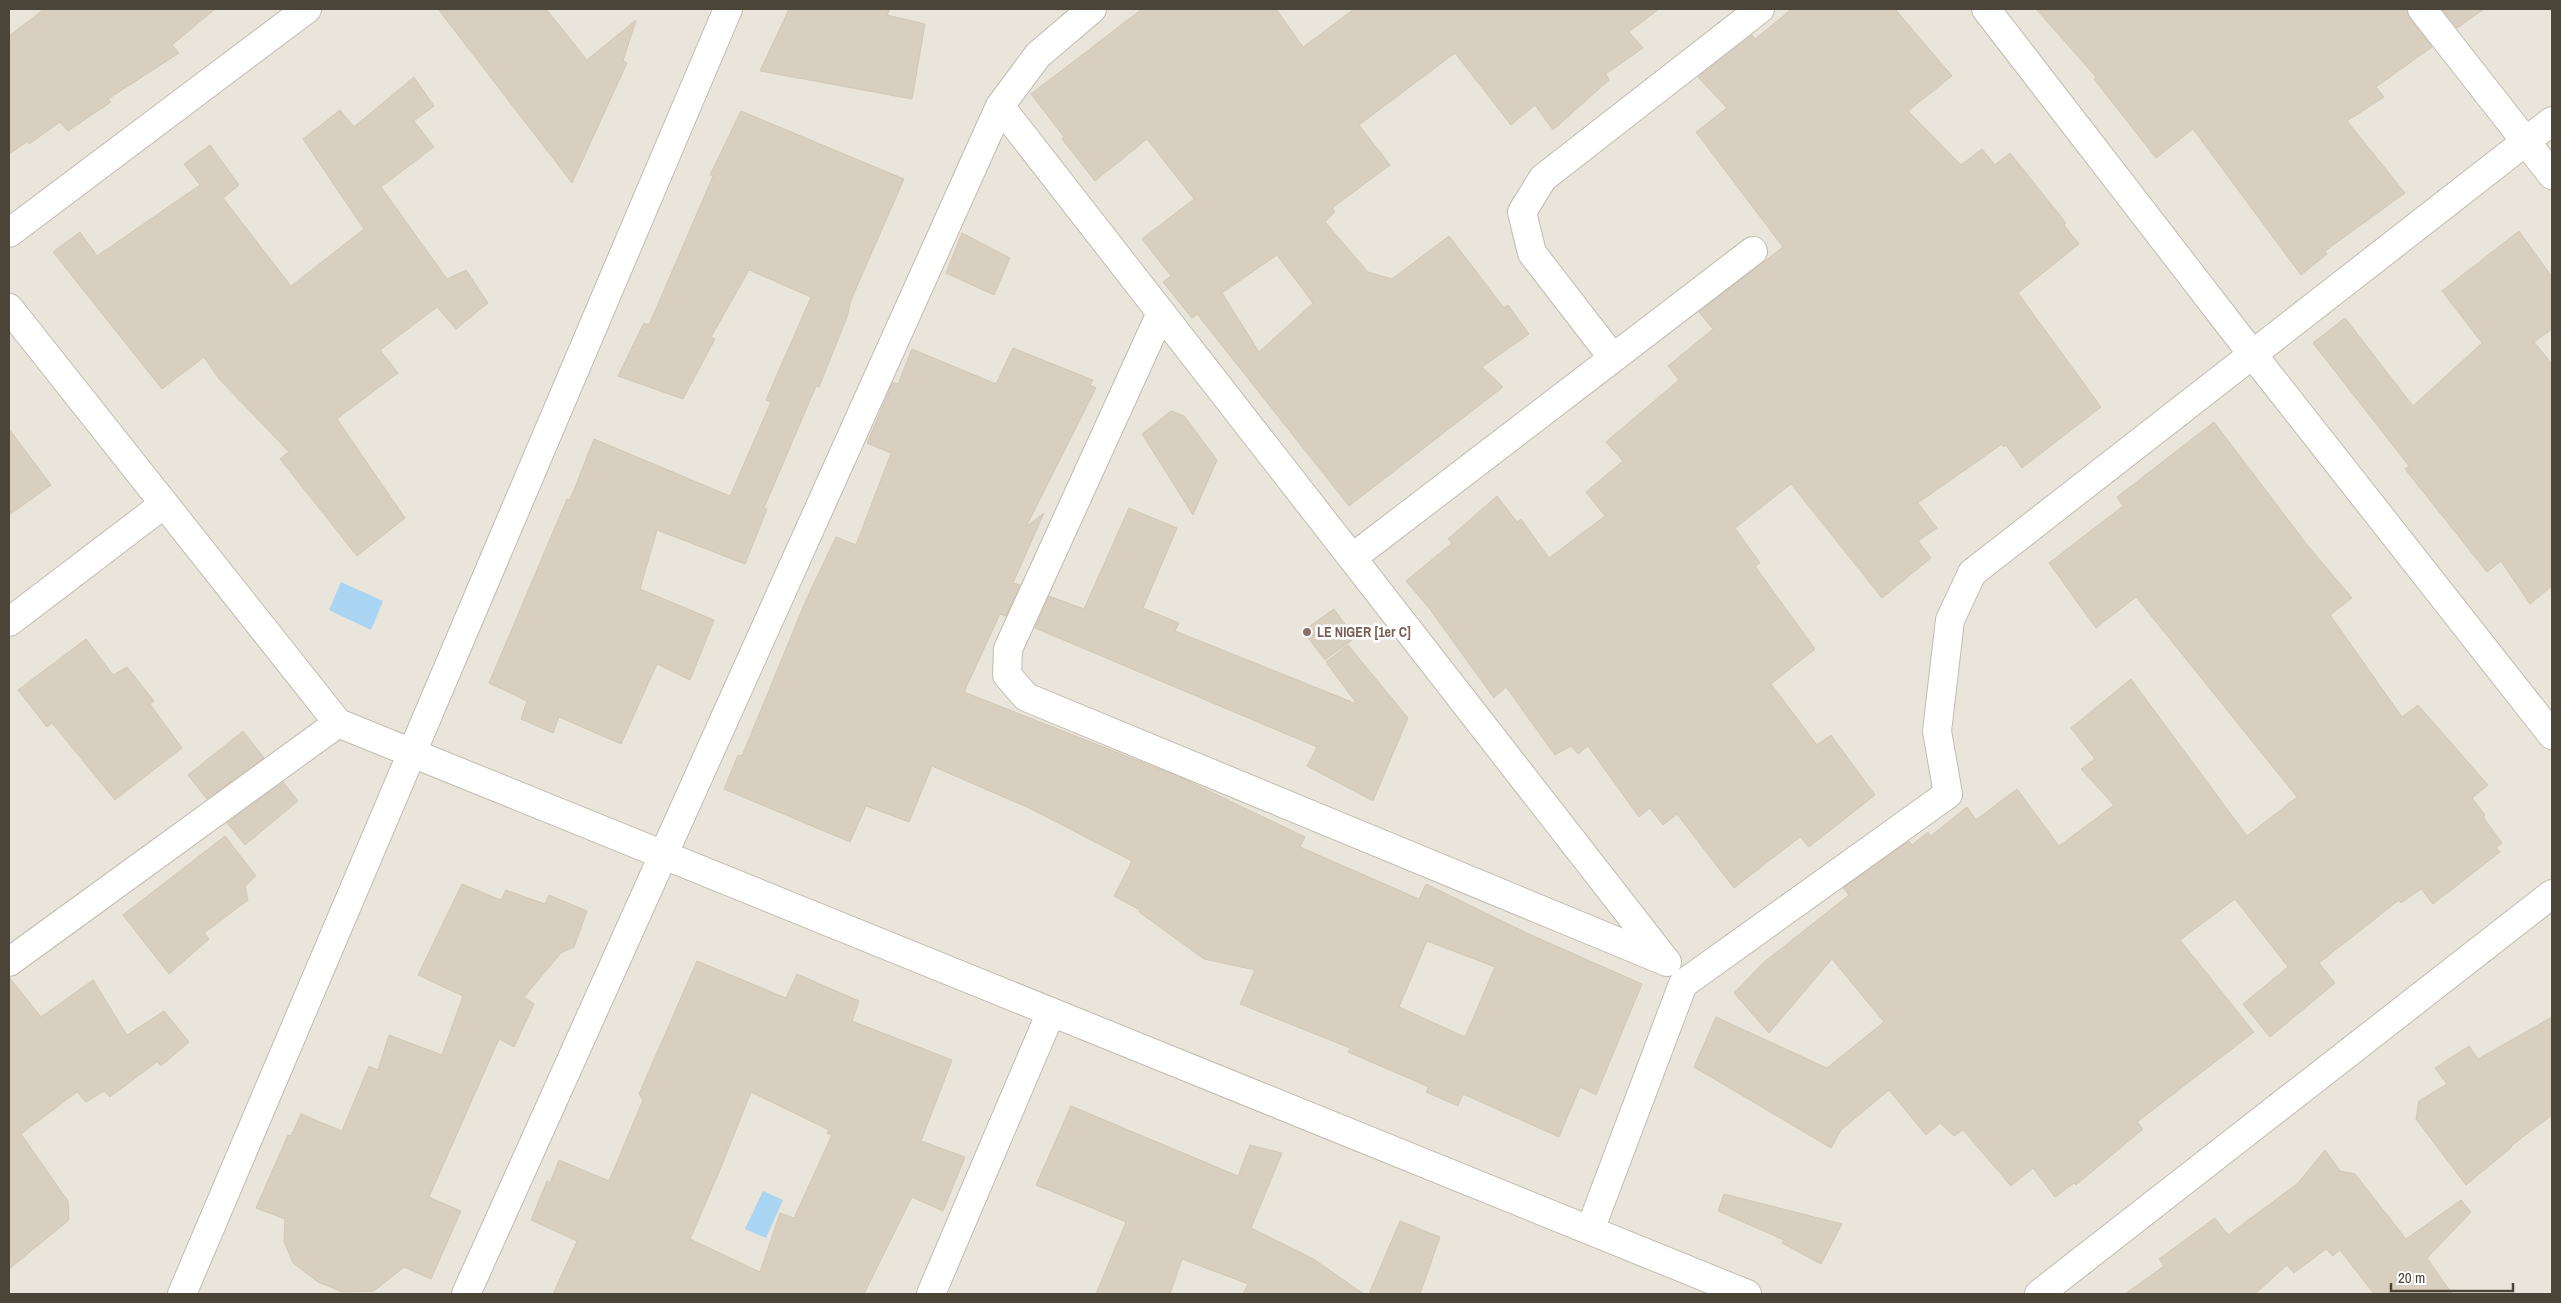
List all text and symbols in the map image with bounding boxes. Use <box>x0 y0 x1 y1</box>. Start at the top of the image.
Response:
place label: LE NIGER [1er C] <box>1317 623 1411 641</box>
marker: LE NIGER [1er C] <box>1301 626 1313 638</box>
scale bar <box>2391 1260 2514 1292</box>
text: 20 m <box>2398 1267 2425 1288</box>

